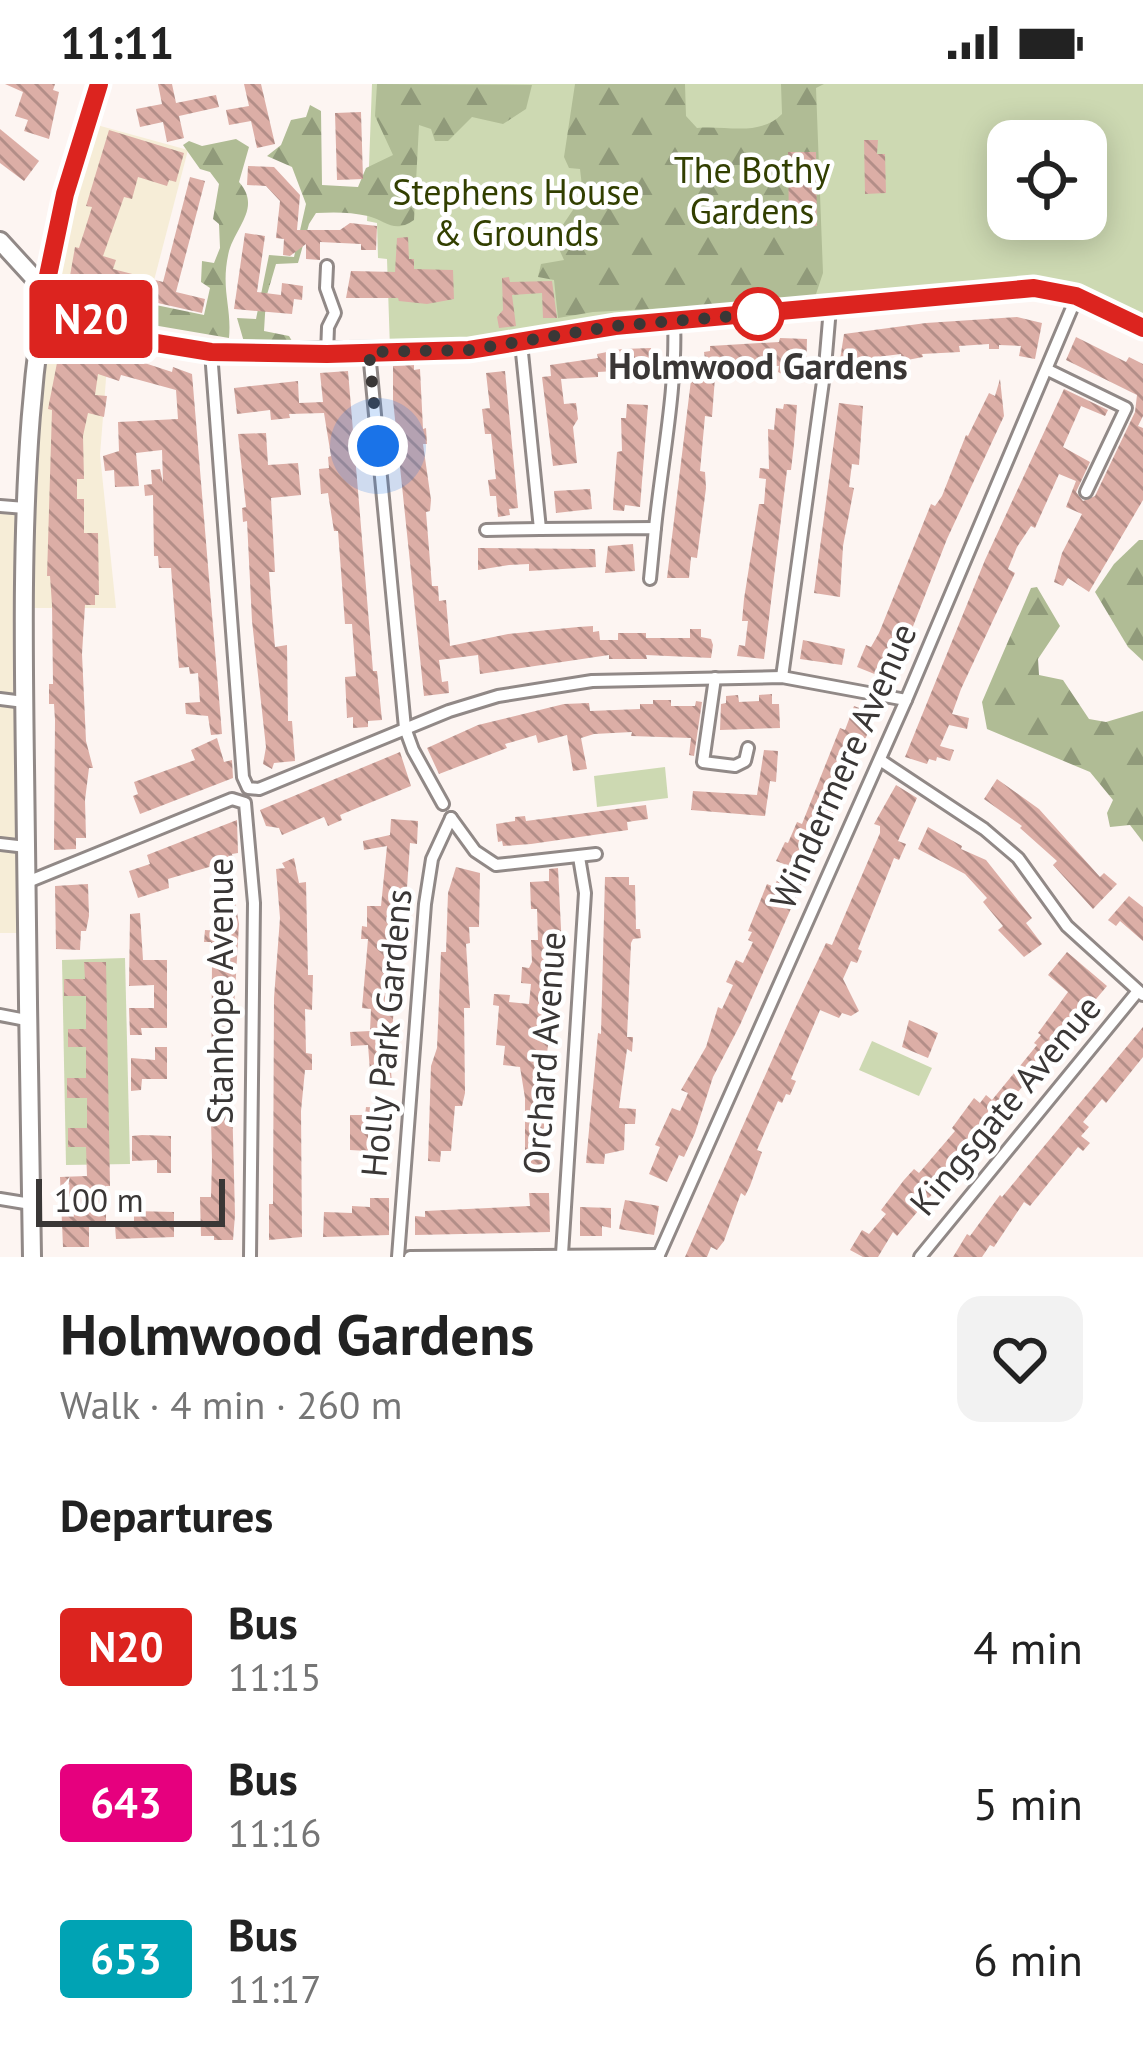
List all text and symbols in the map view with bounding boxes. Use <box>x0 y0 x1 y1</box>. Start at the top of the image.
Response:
text: 11:11 <box>60 13 174 71</box>
map controls <box>987 120 1107 240</box>
button: locate <box>987 120 1107 240</box>
park label: The Bothy Gardens <box>674 146 830 234</box>
park label: Stephens House & Grounds <box>392 168 640 256</box>
line badge: N20 <box>22 280 160 358</box>
marker: Holmwood Gardens <box>733 289 783 339</box>
text: N20 <box>53 291 129 346</box>
place label: Holmwood Gardens <box>608 342 908 389</box>
your location <box>348 416 408 476</box>
street label: Windermere Avenue <box>758 616 927 916</box>
street label: Stanhope Avenue <box>196 858 243 1124</box>
street label: Holly Park Gardens <box>349 887 422 1179</box>
street label: Orchard Avenue <box>512 930 575 1176</box>
street label: Kingsgate Avenue <box>899 985 1111 1225</box>
scale bar <box>36 1173 225 1226</box>
text: 100 m <box>54 1178 144 1221</box>
button: heart <box>957 1296 1083 1422</box>
text: Holmwood Gardens <box>60 1297 534 1371</box>
text: Walk · 4 min · 260 m <box>60 1379 402 1430</box>
text: Departures <box>60 1486 273 1544</box>
text: Bus <box>228 1593 298 1651</box>
text: 4 min <box>973 1618 1083 1676</box>
text: N20 <box>88 1619 164 1674</box>
text: 11:15 <box>228 1651 322 1702</box>
text: Bus <box>228 1749 298 1807</box>
text: 5 min <box>973 1774 1083 1832</box>
text: 643 <box>90 1775 162 1830</box>
text: 11:16 <box>228 1807 322 1858</box>
text: Bus <box>228 1905 298 1963</box>
text: 6 min <box>973 1930 1083 1988</box>
text: 653 <box>90 1931 162 1986</box>
text: 11:17 <box>228 1963 322 2014</box>

